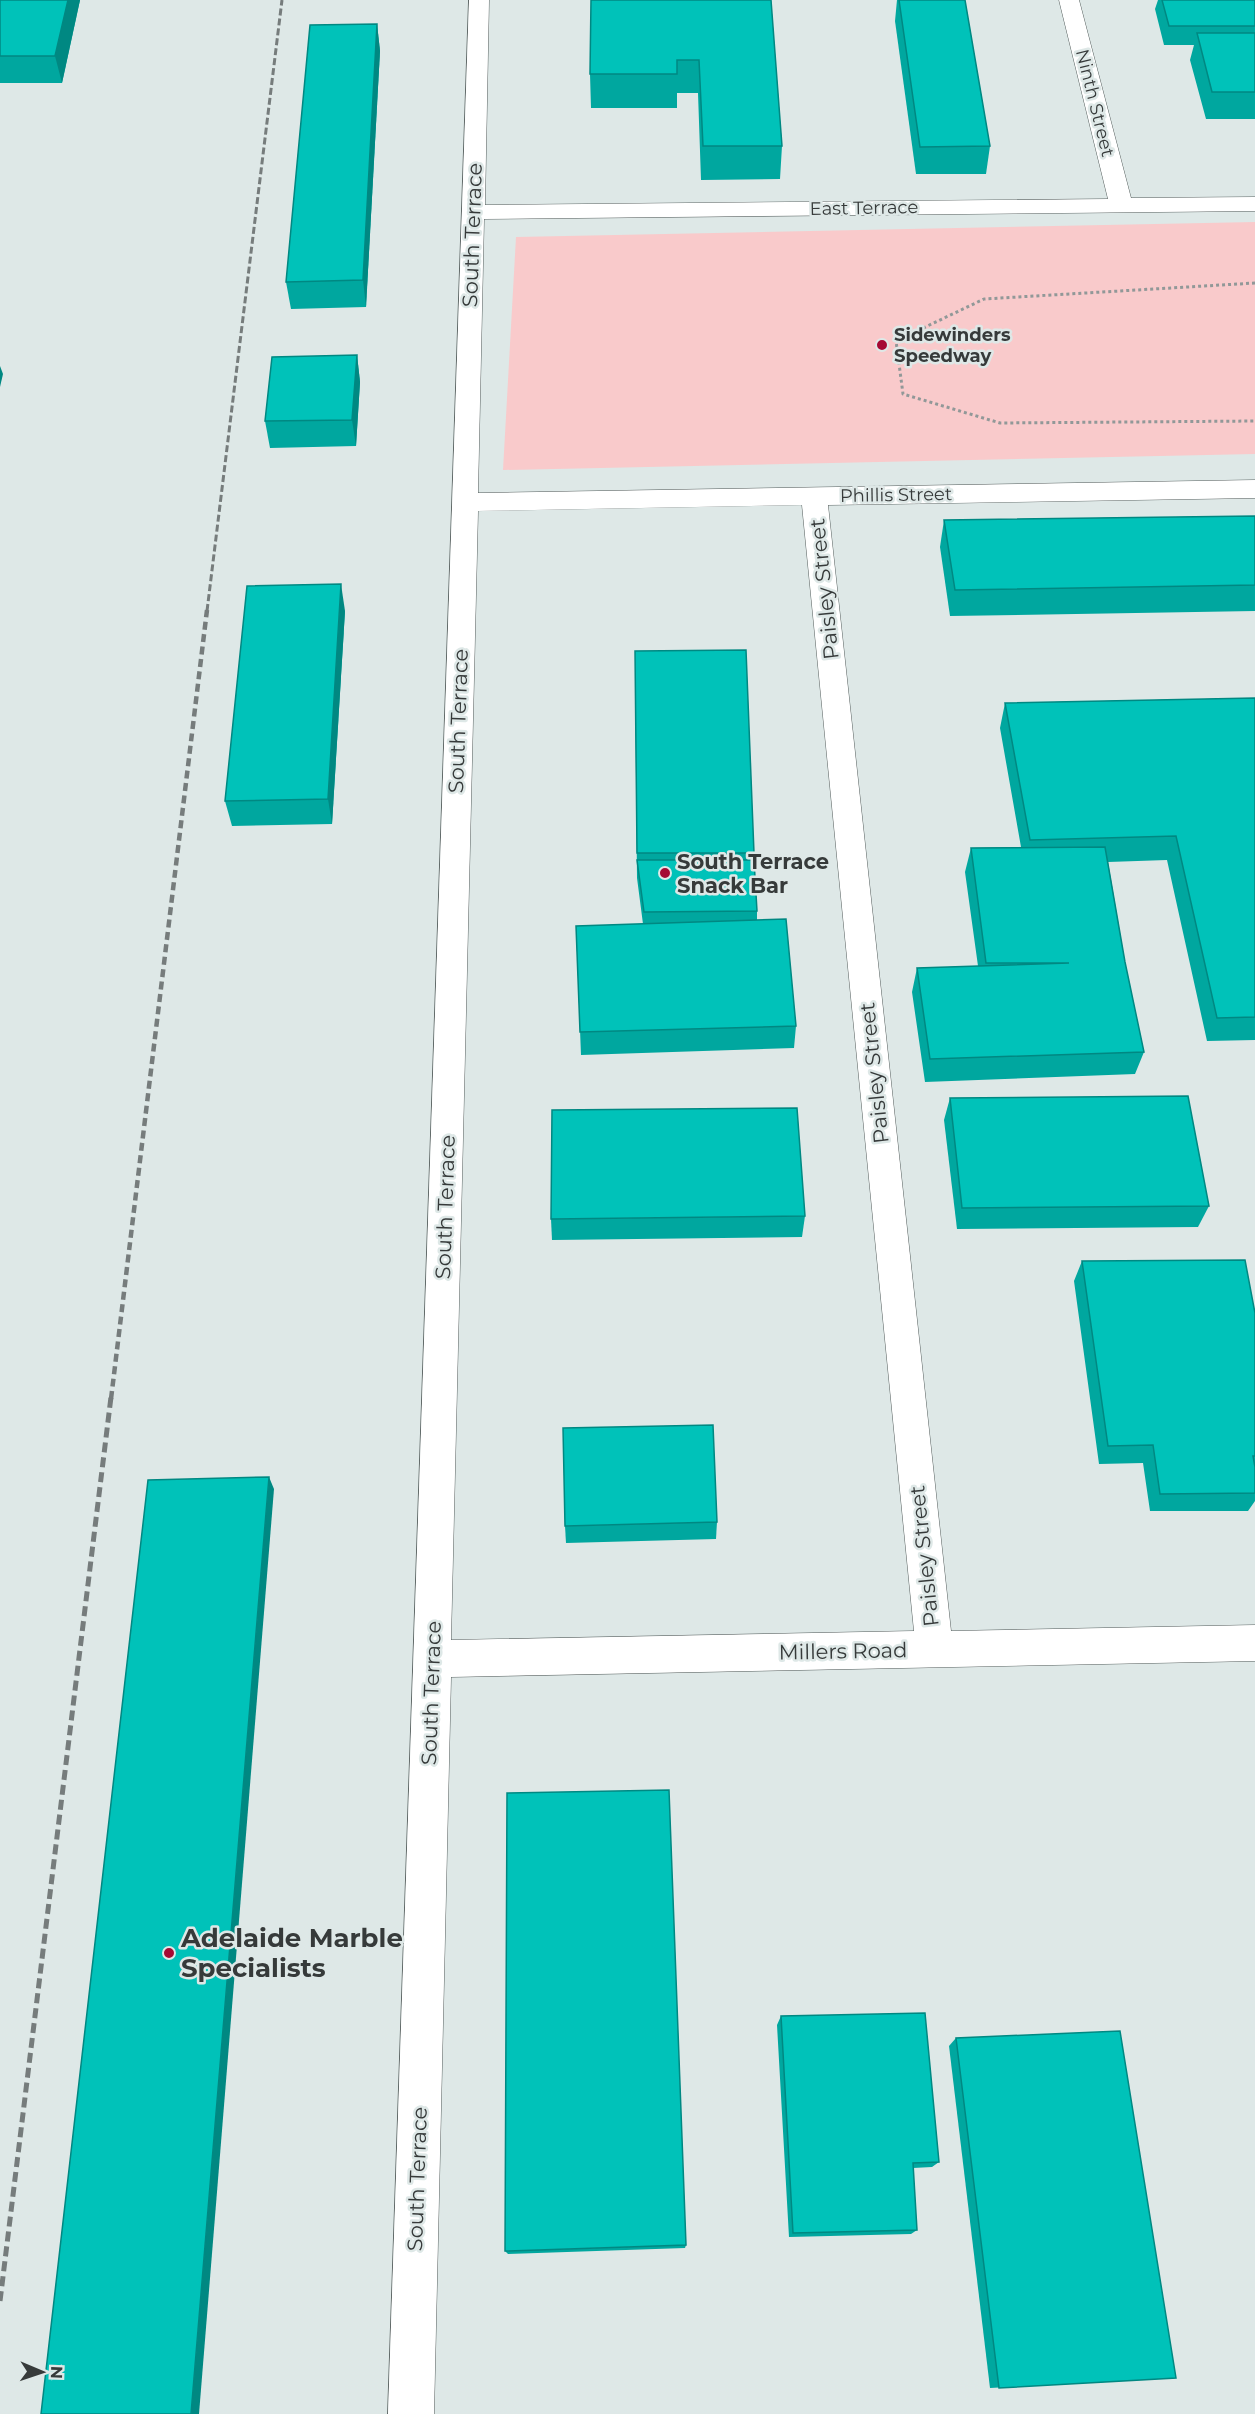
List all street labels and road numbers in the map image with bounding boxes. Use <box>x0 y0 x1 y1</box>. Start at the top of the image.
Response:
street label: Ninth Street <box>1071 47 1119 159</box>
street label: South Terrace <box>457 162 487 308</box>
street label: East Terrace <box>810 196 919 220</box>
street label: Phillis Street <box>840 483 952 507</box>
street label: Paisley Street <box>804 517 844 661</box>
street label: South Terrace <box>443 648 473 794</box>
street label: Paisley Street <box>854 1001 894 1145</box>
street label: South Terrace <box>430 1134 460 1280</box>
street label: Paisley Street <box>904 1484 944 1628</box>
street label: South Terrace <box>416 1620 446 1766</box>
street label: Millers Road <box>778 1637 908 1665</box>
street label: South Terrace <box>402 2106 432 2252</box>

